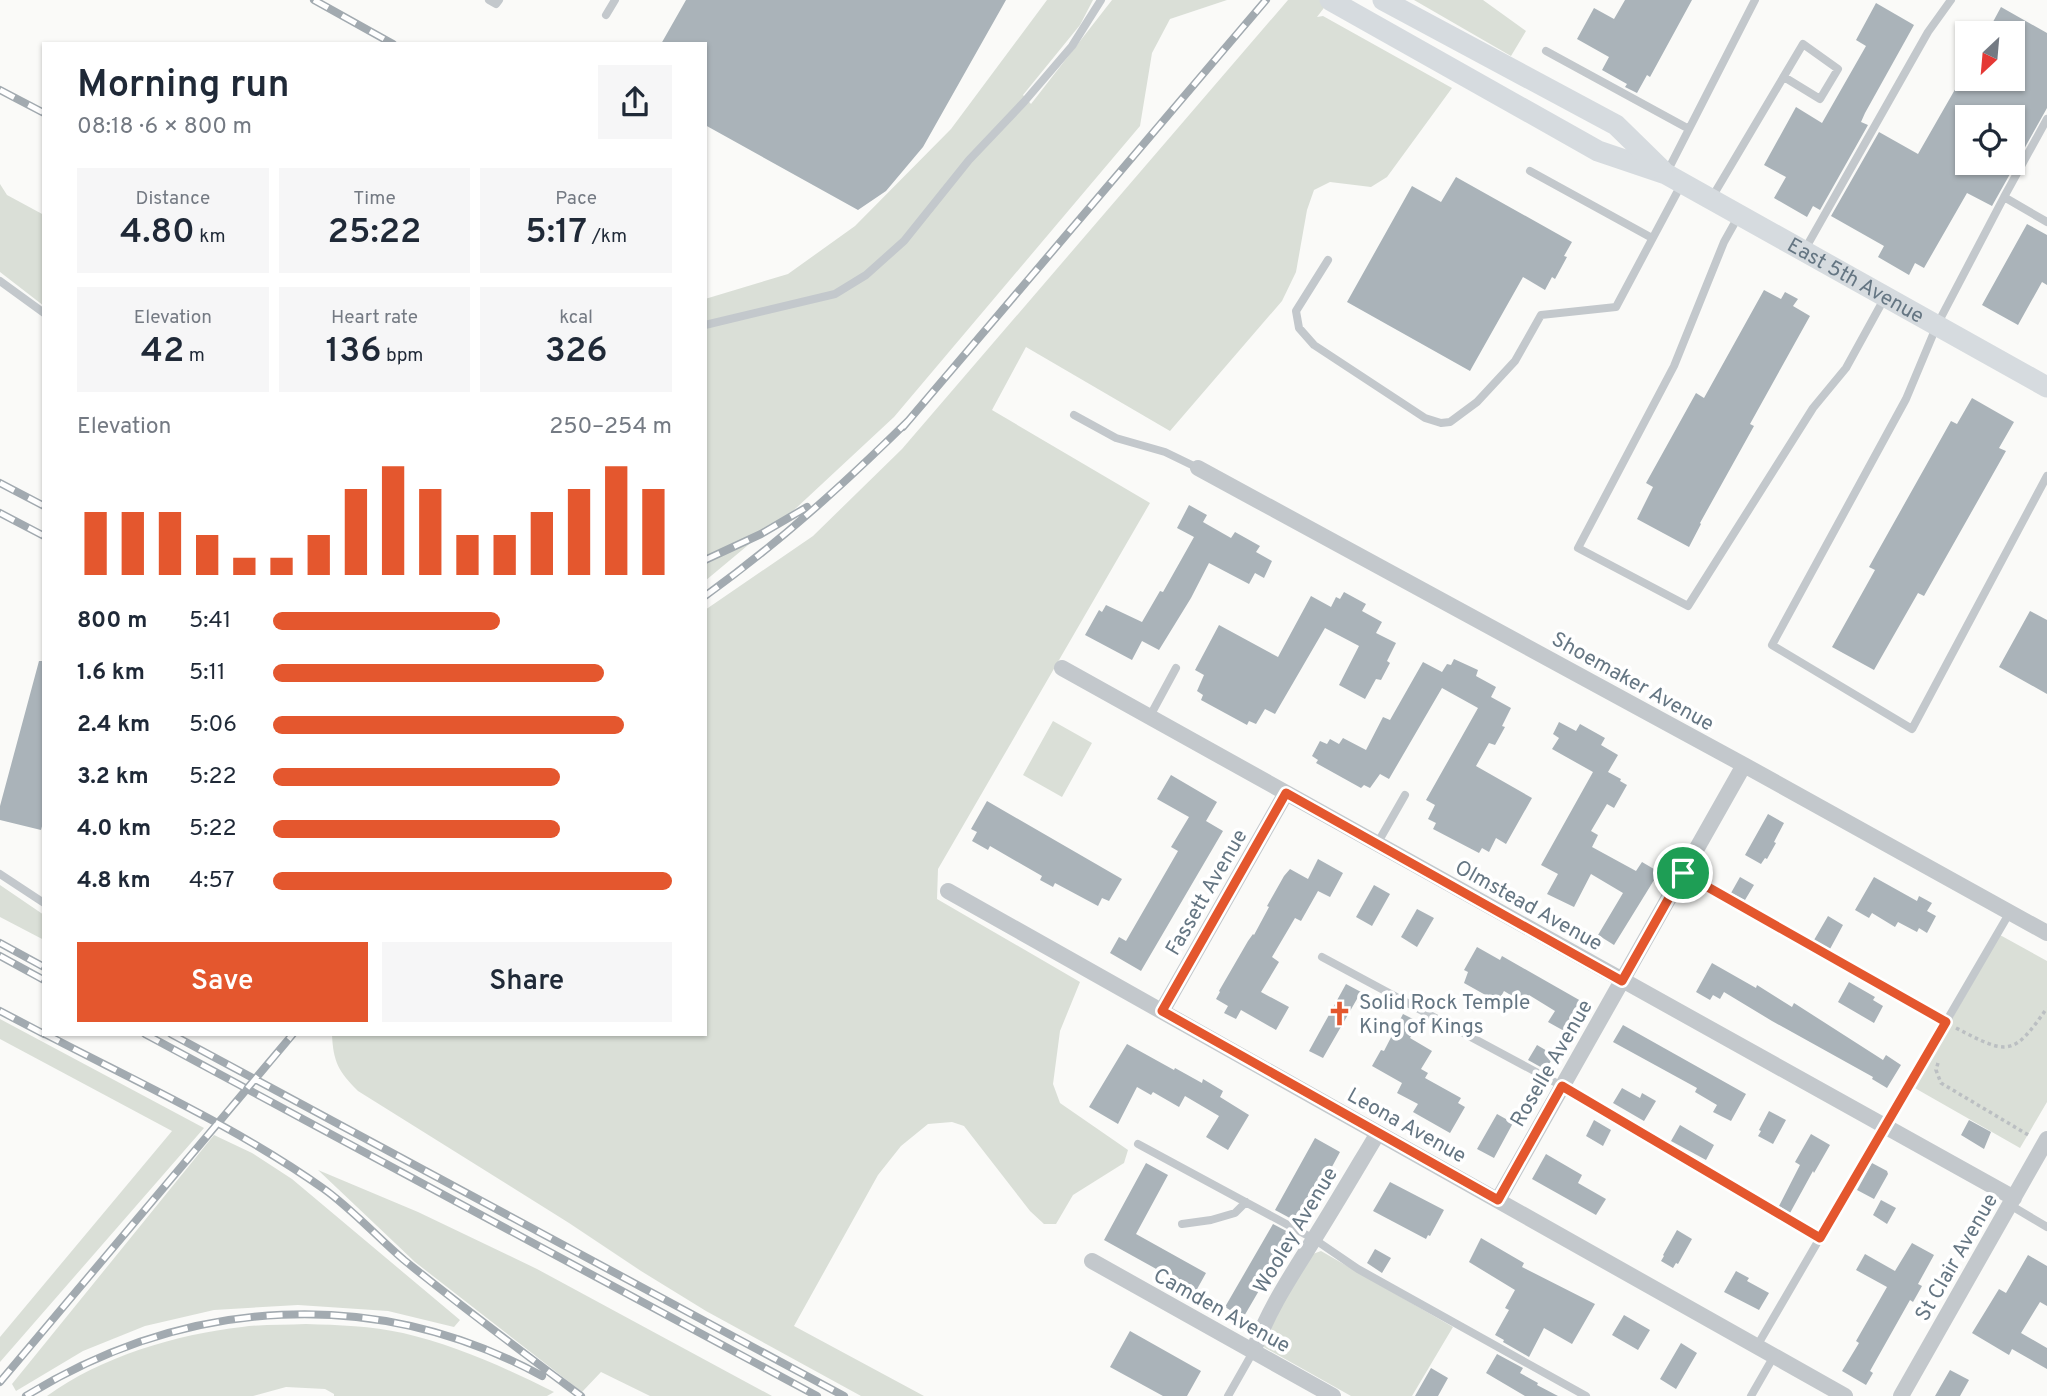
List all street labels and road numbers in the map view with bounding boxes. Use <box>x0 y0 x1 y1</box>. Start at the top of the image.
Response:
street label: East 5th Avenue <box>1782 232 1928 331</box>
street label: Shoemaker Avenue <box>1546 626 1718 738</box>
street label: Fassett Avenue <box>1160 825 1254 961</box>
street label: Olmstead Avenue <box>1450 855 1607 958</box>
street label: Roselle Avenue <box>1505 995 1600 1132</box>
street label: Leona Avenue <box>1342 1082 1471 1170</box>
street label: Wooley Avenue <box>1248 1163 1345 1299</box>
street label: St Clair Avenue <box>1910 1189 2005 1327</box>
street label: Camden Avenue <box>1148 1263 1294 1360</box>

